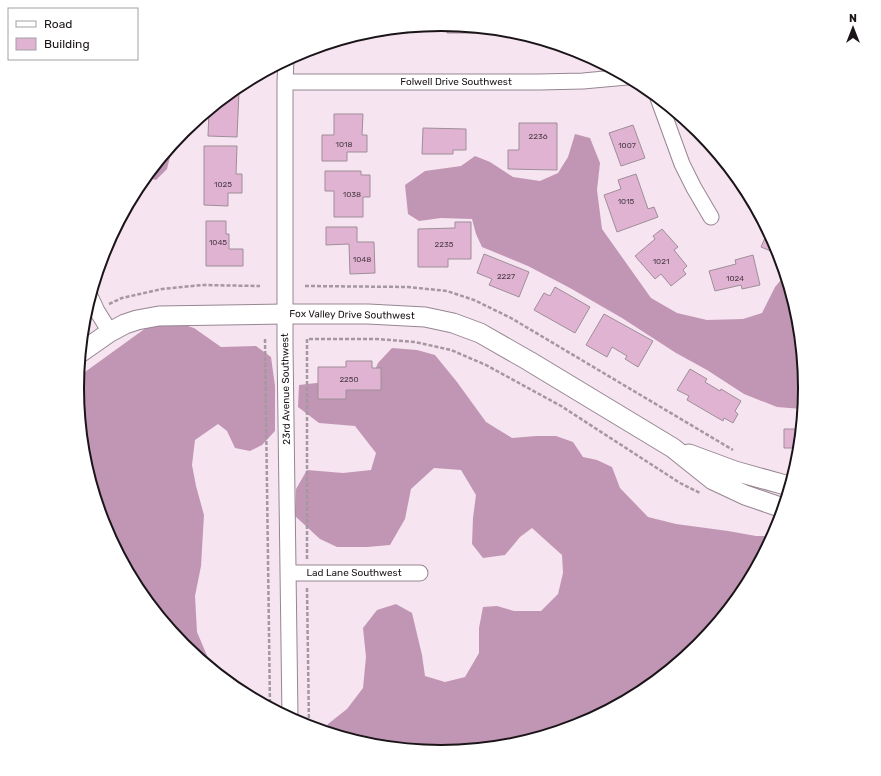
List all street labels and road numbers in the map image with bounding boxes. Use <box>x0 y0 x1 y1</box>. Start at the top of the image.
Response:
street label: Folwell Drive Southwest <box>400 76 512 88</box>
street label: Fox Valley Drive Southwest <box>289 308 415 322</box>
street label: 23rd Avenue Southwest <box>279 333 293 445</box>
street label: Lad Lane Southwest <box>306 567 402 579</box>

